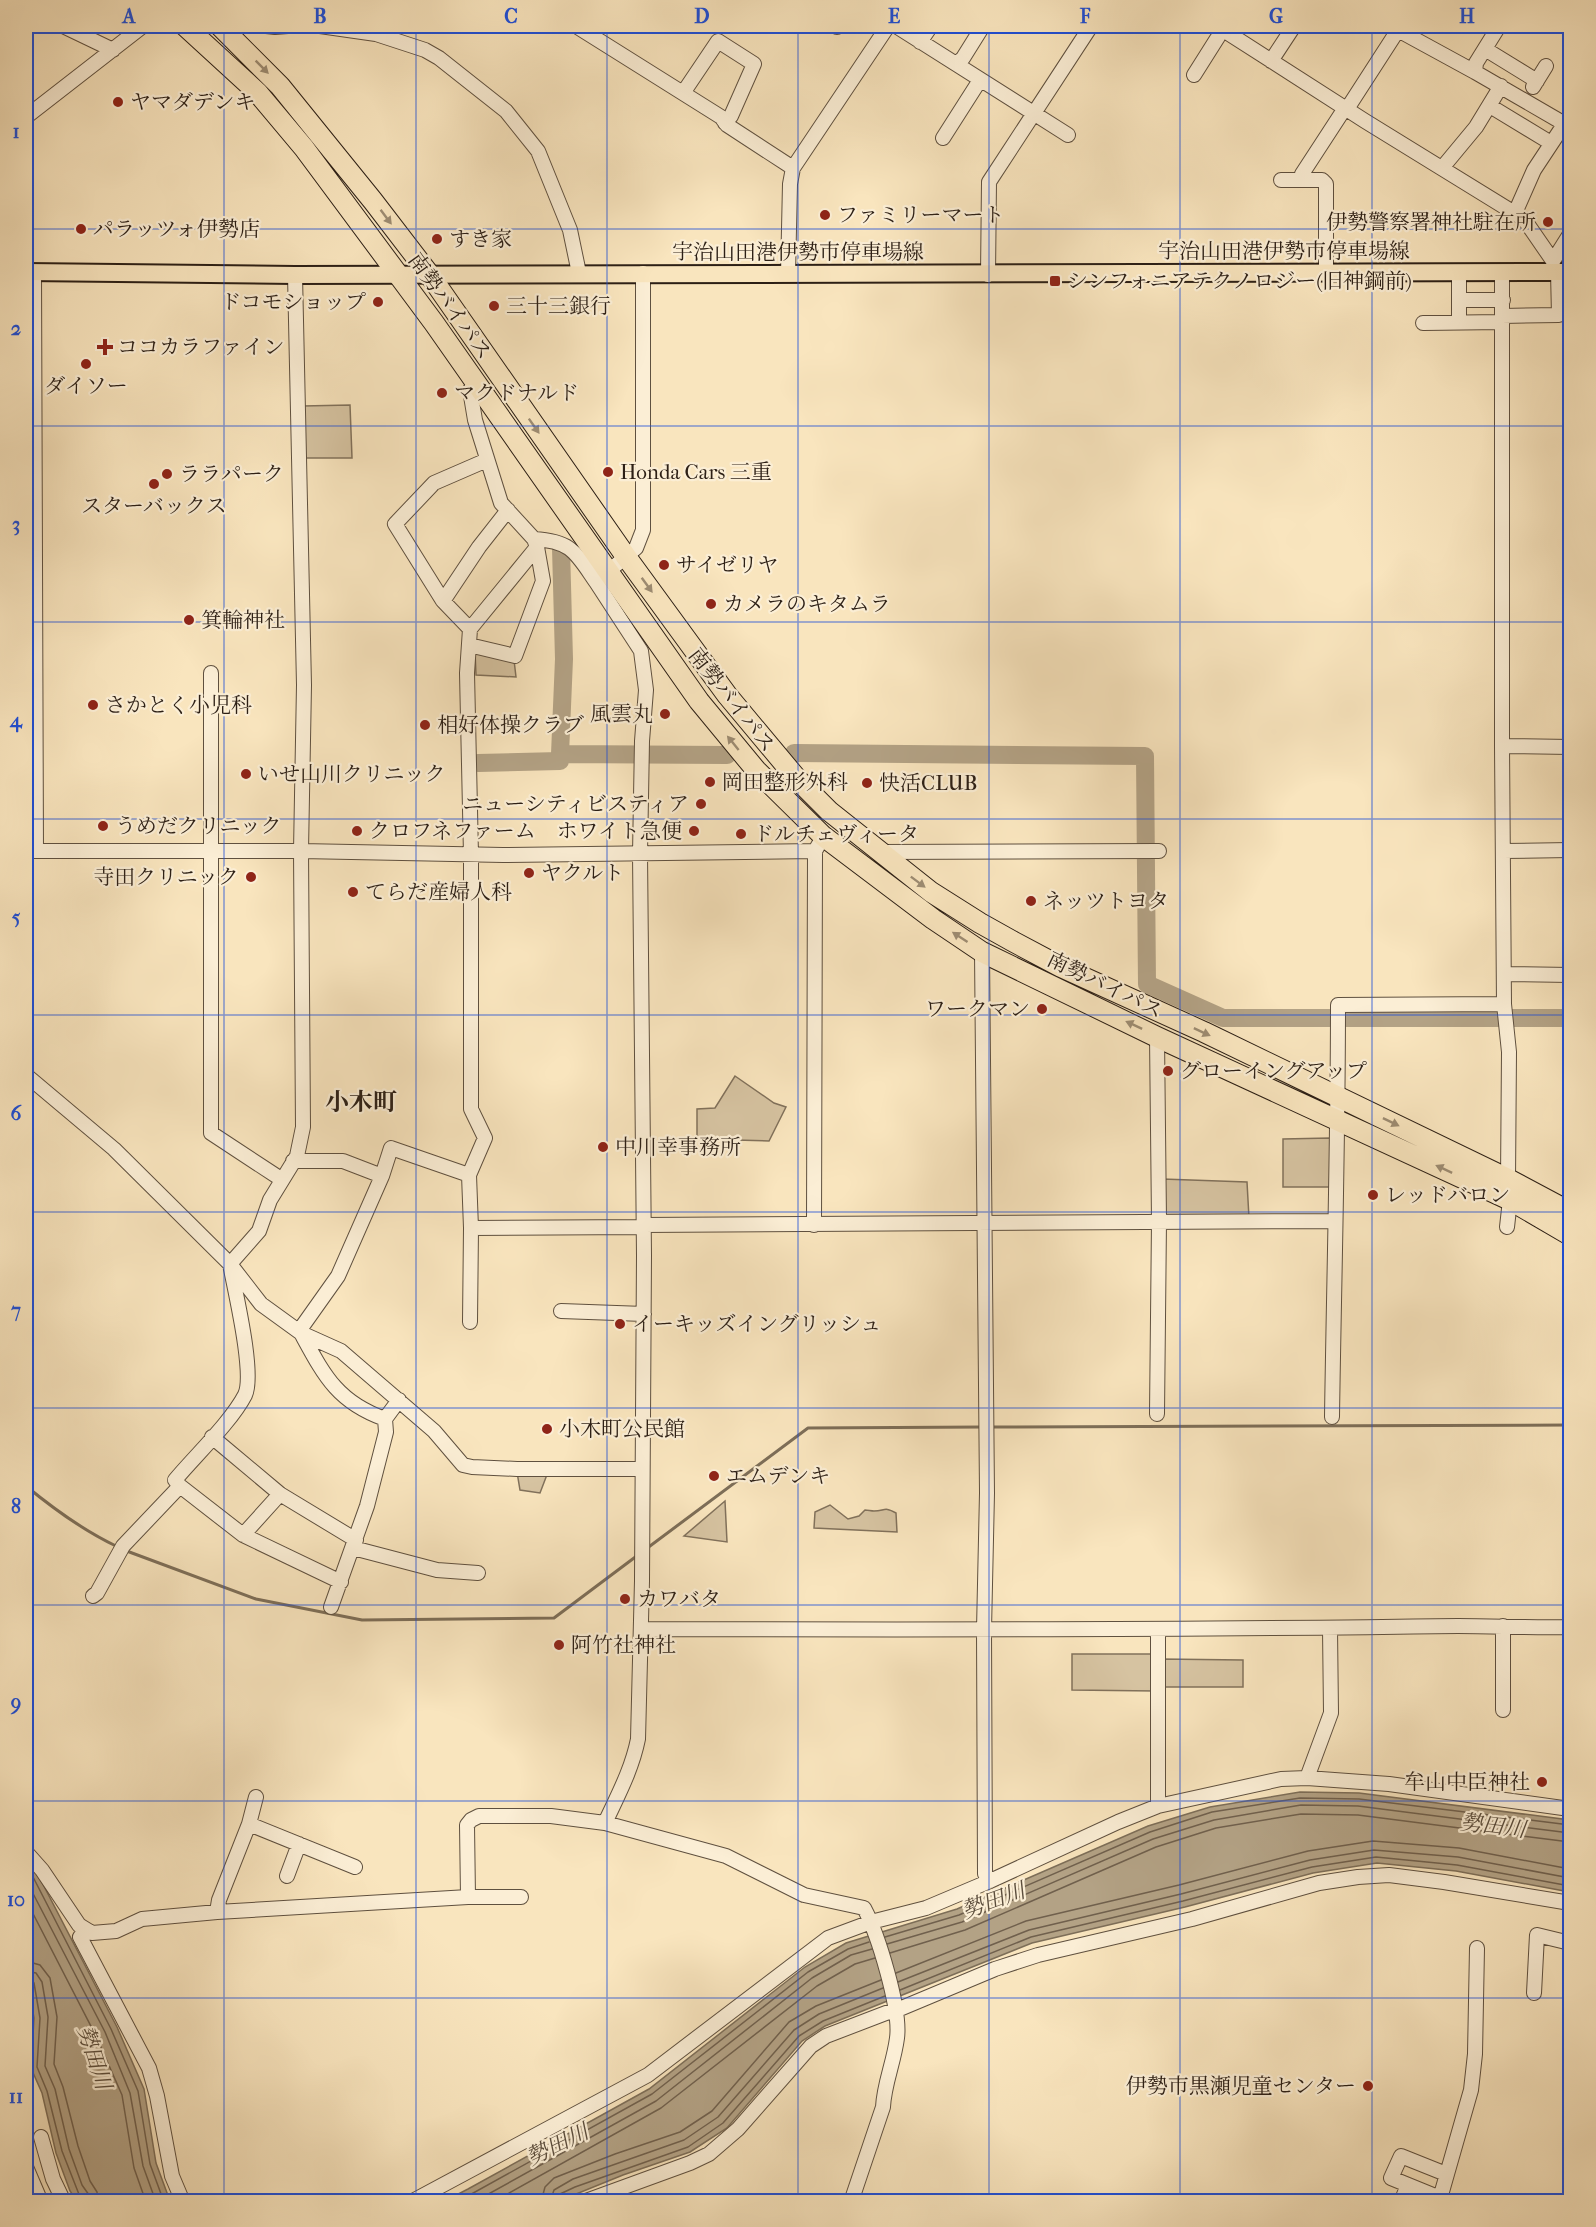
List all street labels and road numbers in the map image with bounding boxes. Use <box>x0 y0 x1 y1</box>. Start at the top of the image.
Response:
street label: 宇治山田港伊勢市停車場線 <box>1158 239 1410 263</box>
street label: 宇治山田港伊勢市停車場線 <box>672 240 924 264</box>
street label: 南勢バイパス <box>403 248 497 364</box>
street label: 南勢バイパス <box>684 643 780 757</box>
street label: 南勢バイパス <box>1043 947 1167 1023</box>

